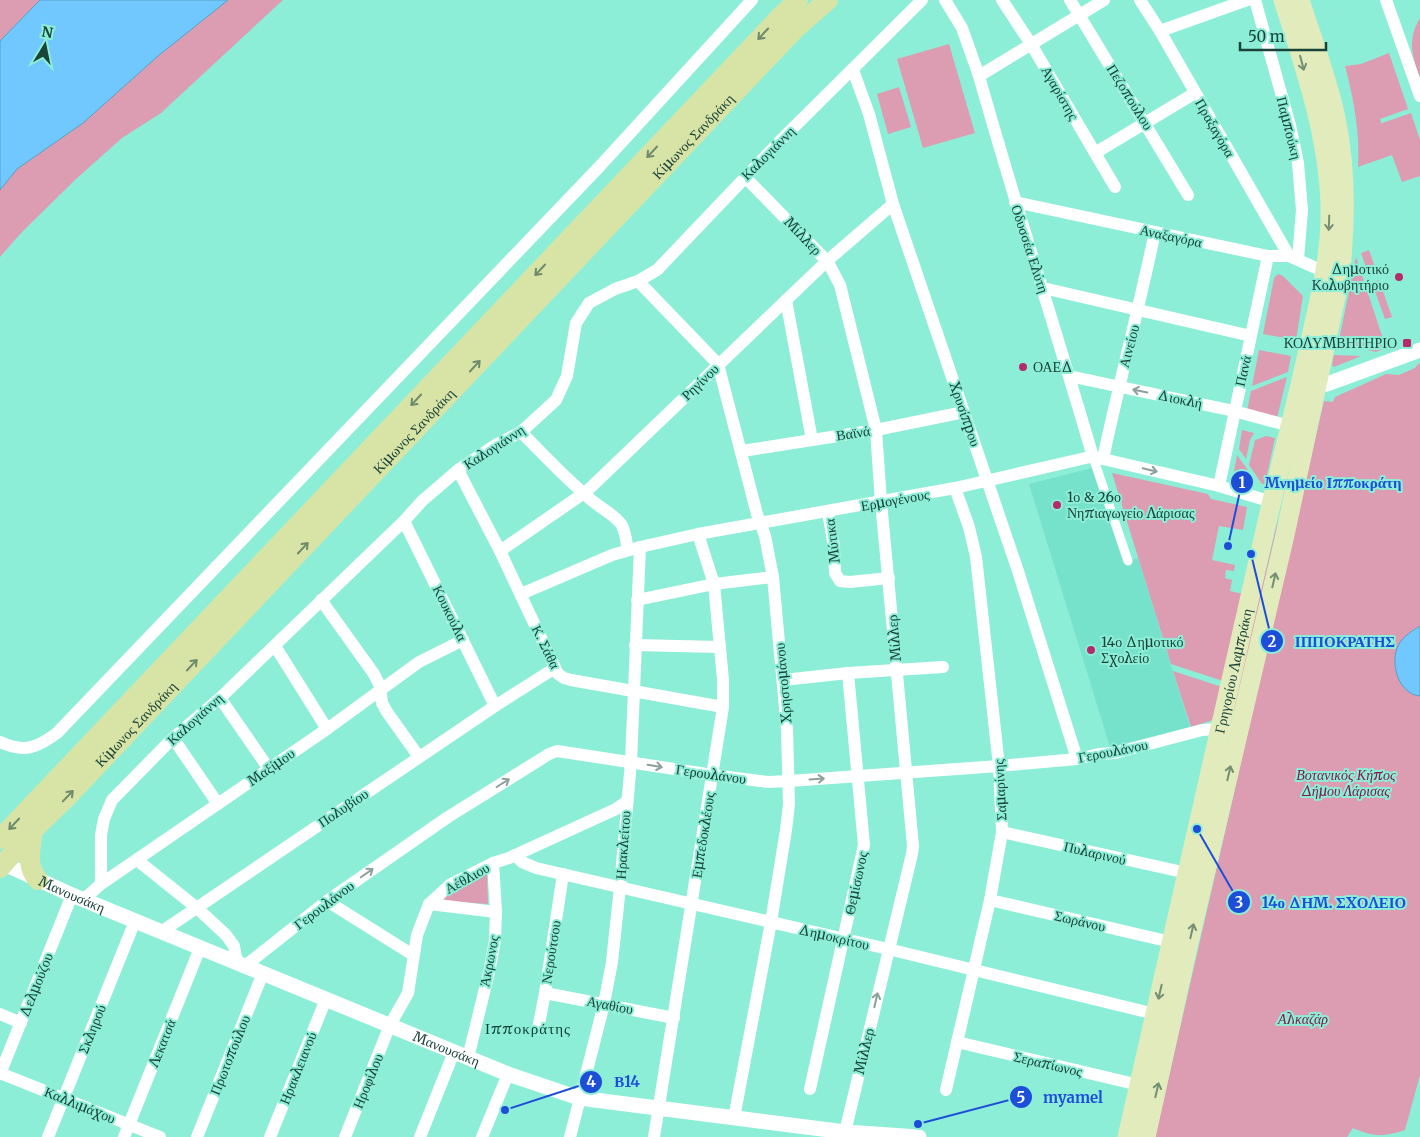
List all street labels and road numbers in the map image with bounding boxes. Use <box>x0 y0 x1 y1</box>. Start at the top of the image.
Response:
street label: Πεζοπούλου <box>1103 61 1157 133</box>
street label: Αγαρίστης <box>1037 63 1083 124</box>
street label: Κίμωνος Σανδράκη <box>648 90 738 183</box>
street label: Πραξαγόρα <box>1191 95 1239 161</box>
street label: Παμπούκη <box>1273 95 1305 161</box>
street label: Καλογιάννη <box>737 122 799 184</box>
street label: Οδυσσέα Ελύτη <box>1007 203 1053 295</box>
street label: Μίλλερ <box>780 213 826 259</box>
street label: Αναξαγόρα <box>1138 221 1204 252</box>
street label: Αινείου <box>1115 322 1143 369</box>
street label: Πανά <box>1231 353 1255 388</box>
street label: Ρηγίνου <box>677 360 723 404</box>
street label: Χρυσίπpου <box>945 379 985 449</box>
street label: Κίμωνος Σανδράκη <box>369 384 459 478</box>
street label: Διοκλή <box>1156 385 1204 413</box>
street label: Καλογιάννη <box>460 421 528 473</box>
street label: Βαϊνά <box>835 421 872 445</box>
street label: Ερμογένους <box>859 485 931 515</box>
street label: Μύτικα <box>820 517 844 564</box>
street label: Κουκούλα <box>429 582 472 645</box>
street label: Γρηγορίου Λαμπράκη <box>1210 607 1256 735</box>
street label: Μίλλερ <box>883 614 905 662</box>
street label: Κ. Σάθα <box>528 622 565 672</box>
street label: Χρηστομάνου <box>771 642 795 724</box>
street label: Κίμωνος Σανδράκη <box>91 678 181 771</box>
street label: Καλογιάννη <box>163 689 227 749</box>
street label: Γερουλάνου <box>1077 735 1149 767</box>
street label: Μαξίμου <box>244 744 298 790</box>
street label: Σαμαρίνης <box>989 758 1011 821</box>
street label: Γερουλάνου <box>675 760 747 788</box>
street label: Πολυβίου <box>314 785 372 831</box>
street label: Εμπεδοκλέους <box>687 790 719 879</box>
street label: Ηρακλείτου <box>612 810 634 880</box>
street label: Πυλαρινού <box>1062 837 1128 869</box>
street label: Θεμίσωνος <box>841 849 872 916</box>
street label: Αέθλιου <box>441 858 493 898</box>
street label: Μανουσάκη <box>36 872 108 917</box>
street label: Γερουλάνου <box>290 877 358 933</box>
street label: Σωράνου <box>1053 906 1107 936</box>
street label: Νερούτσου <box>537 919 565 985</box>
street label: Δημοκρίτου <box>797 920 871 954</box>
street label: Άκρωνος <box>475 933 503 988</box>
street label: Δελμούζου <box>15 950 57 1020</box>
street label: Αγαθίου <box>585 992 635 1018</box>
street label: Σκληρού <box>74 1002 110 1056</box>
street label: Πρωτοπούλου <box>206 1012 254 1098</box>
street label: Λεκατσά <box>144 1016 180 1070</box>
street label: Μίλλερ <box>850 1026 878 1076</box>
street label: Μανουσάκη <box>410 1027 483 1071</box>
street label: Ηρακλειανού <box>275 1029 321 1107</box>
street label: Σεραπίωνος <box>1012 1047 1085 1081</box>
street label: Ηροφίλου <box>349 1051 387 1111</box>
street label: Καλλιμάχου <box>42 1083 118 1127</box>

